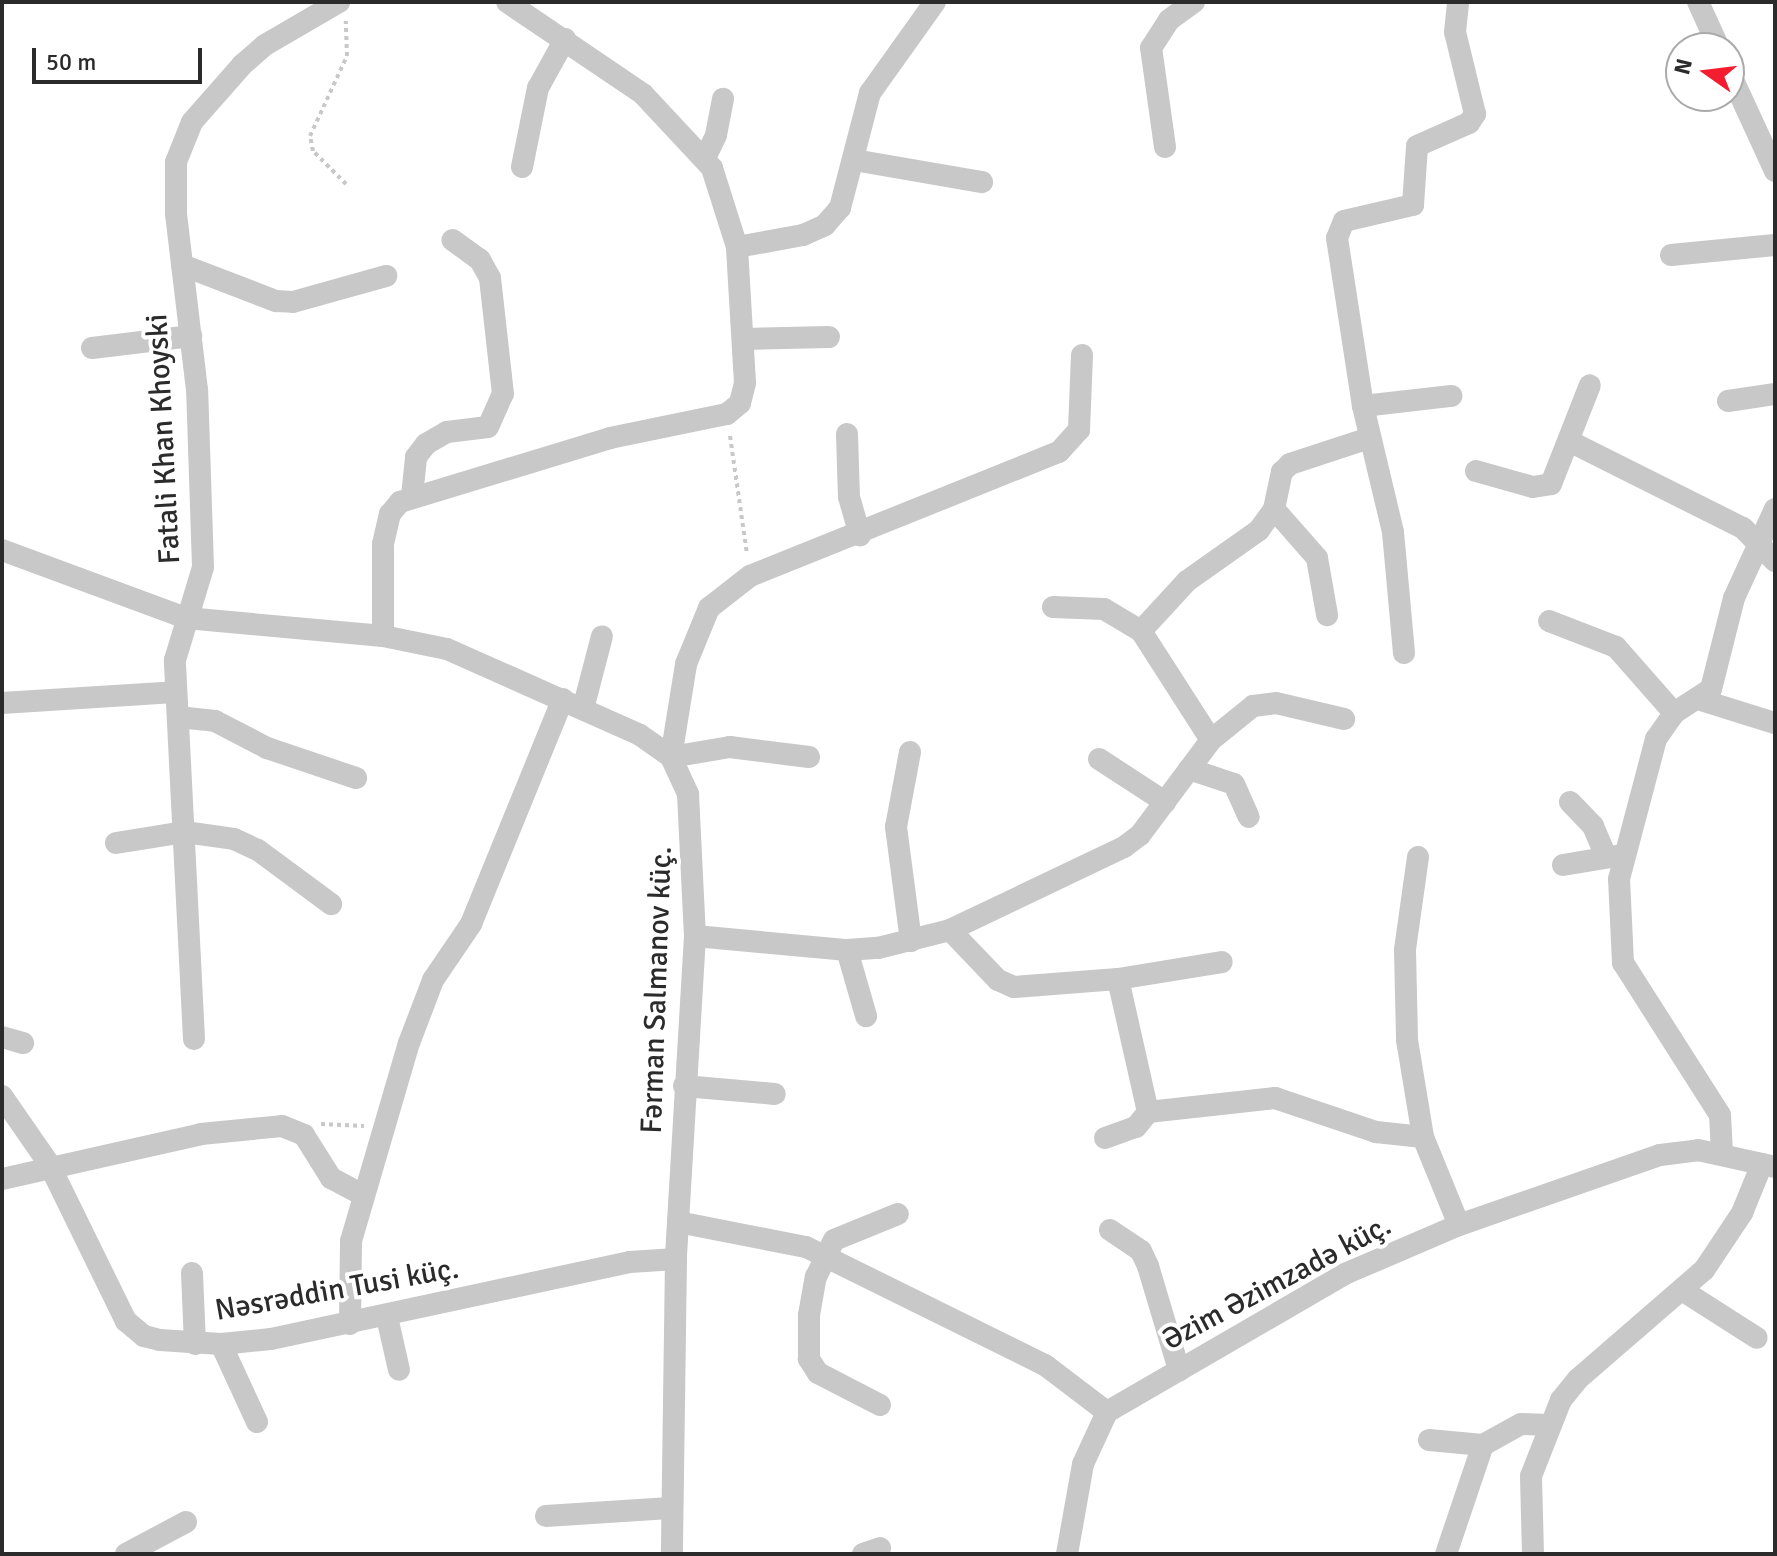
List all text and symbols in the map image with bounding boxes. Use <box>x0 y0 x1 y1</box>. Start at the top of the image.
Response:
scale bar <box>36 32 206 82</box>
north arrow <box>1665 32 1745 112</box>
text: 50 m <box>46 47 96 77</box>
text: N <box>1668 56 1698 77</box>
street label: Fatali Khan Khoyski <box>139 313 189 565</box>
street label: Fərman Salmanov küç. <box>634 846 680 1134</box>
street label: Əzim Əzimzadə küç. <box>1157 1208 1397 1358</box>
street label: Nəsrəddin Tusi küç. <box>212 1251 462 1329</box>

